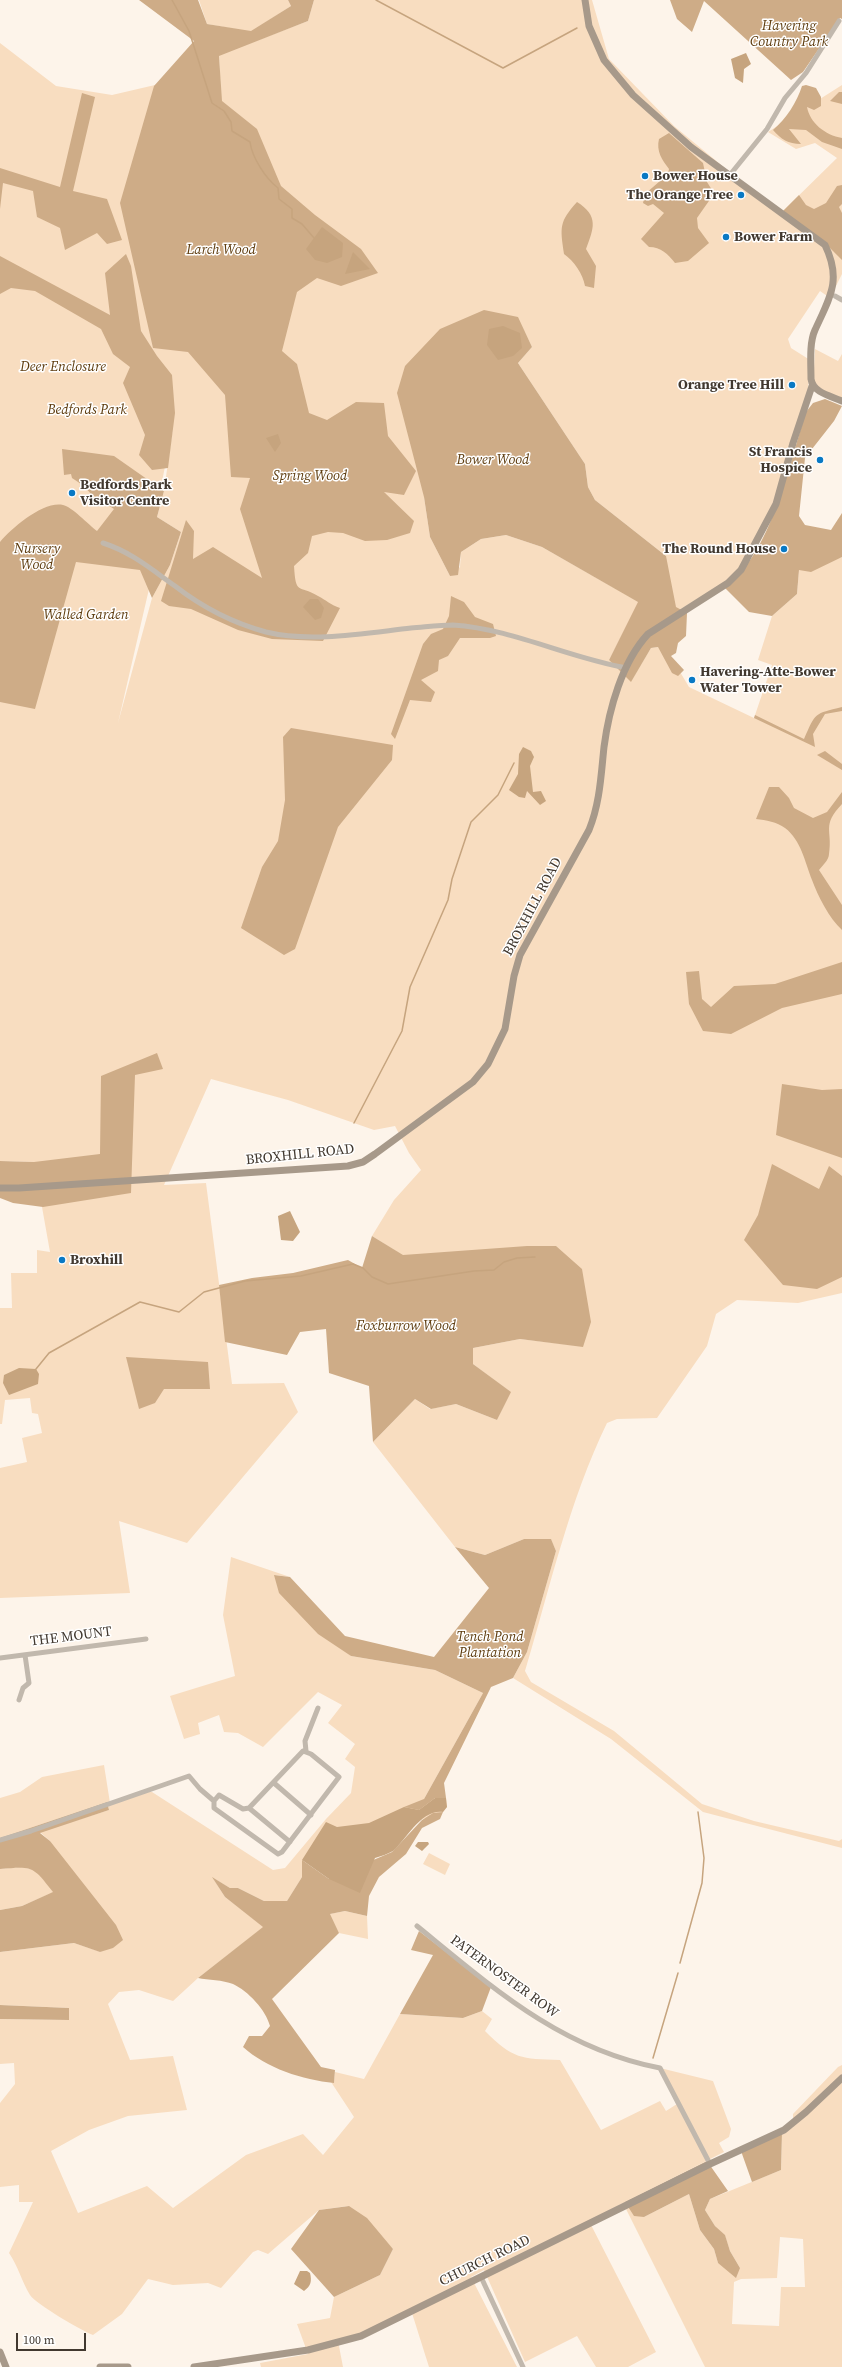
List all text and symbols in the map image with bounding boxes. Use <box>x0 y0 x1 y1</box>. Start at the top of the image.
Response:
park label: Havering Country Park <box>750 18 828 50</box>
place label: Bower House <box>653 168 738 184</box>
marker: Bower House <box>640 171 650 181</box>
place label: The Orange Tree <box>626 187 733 203</box>
marker: The Orange Tree <box>736 190 746 200</box>
place label: Bower Farm <box>734 229 812 245</box>
marker: Bower Farm <box>721 232 731 242</box>
park label: Larch Wood <box>186 242 256 258</box>
park label: Deer Enclosure <box>20 359 106 375</box>
place label: Orange Tree Hill <box>678 377 784 393</box>
marker: Orange Tree Hill <box>787 380 797 390</box>
park label: Bedfords Park <box>47 402 127 418</box>
place label: St Francis Hospice <box>749 444 812 476</box>
park label: Bower Wood <box>457 452 529 468</box>
marker: St Francis Hospice <box>815 455 825 465</box>
park label: Spring Wood <box>273 468 347 484</box>
place label: Bedfords Park Visitor Centre <box>80 477 172 510</box>
marker: Bedfords Park Visitor Centre <box>67 488 77 498</box>
park label: Nursery Wood <box>14 541 60 574</box>
place label: The Round House <box>662 541 776 557</box>
marker: The Round House <box>779 544 789 554</box>
park label: Walled Garden <box>43 607 129 623</box>
place label: Havering-Atte-Bower Water Tower <box>700 664 836 696</box>
marker: Havering-Atte-Bower Water Tower <box>687 675 697 685</box>
street label: BROXHILL ROAD <box>500 855 566 959</box>
street label: BROXHILL ROAD <box>245 1141 355 1169</box>
place label: Broxhill <box>70 1252 123 1268</box>
marker: Broxhill <box>57 1255 67 1265</box>
park label: Foxburrow Wood <box>356 1318 456 1334</box>
street label: THE MOUNT <box>29 1624 113 1650</box>
park label: Tench Pond Plantation <box>456 1629 524 1662</box>
street label: PATERNOSTER ROW <box>447 1932 561 2022</box>
street label: CHURCH ROAD <box>437 2232 533 2290</box>
scale bar <box>18 2325 88 2351</box>
text: 100 m <box>23 2332 55 2348</box>

